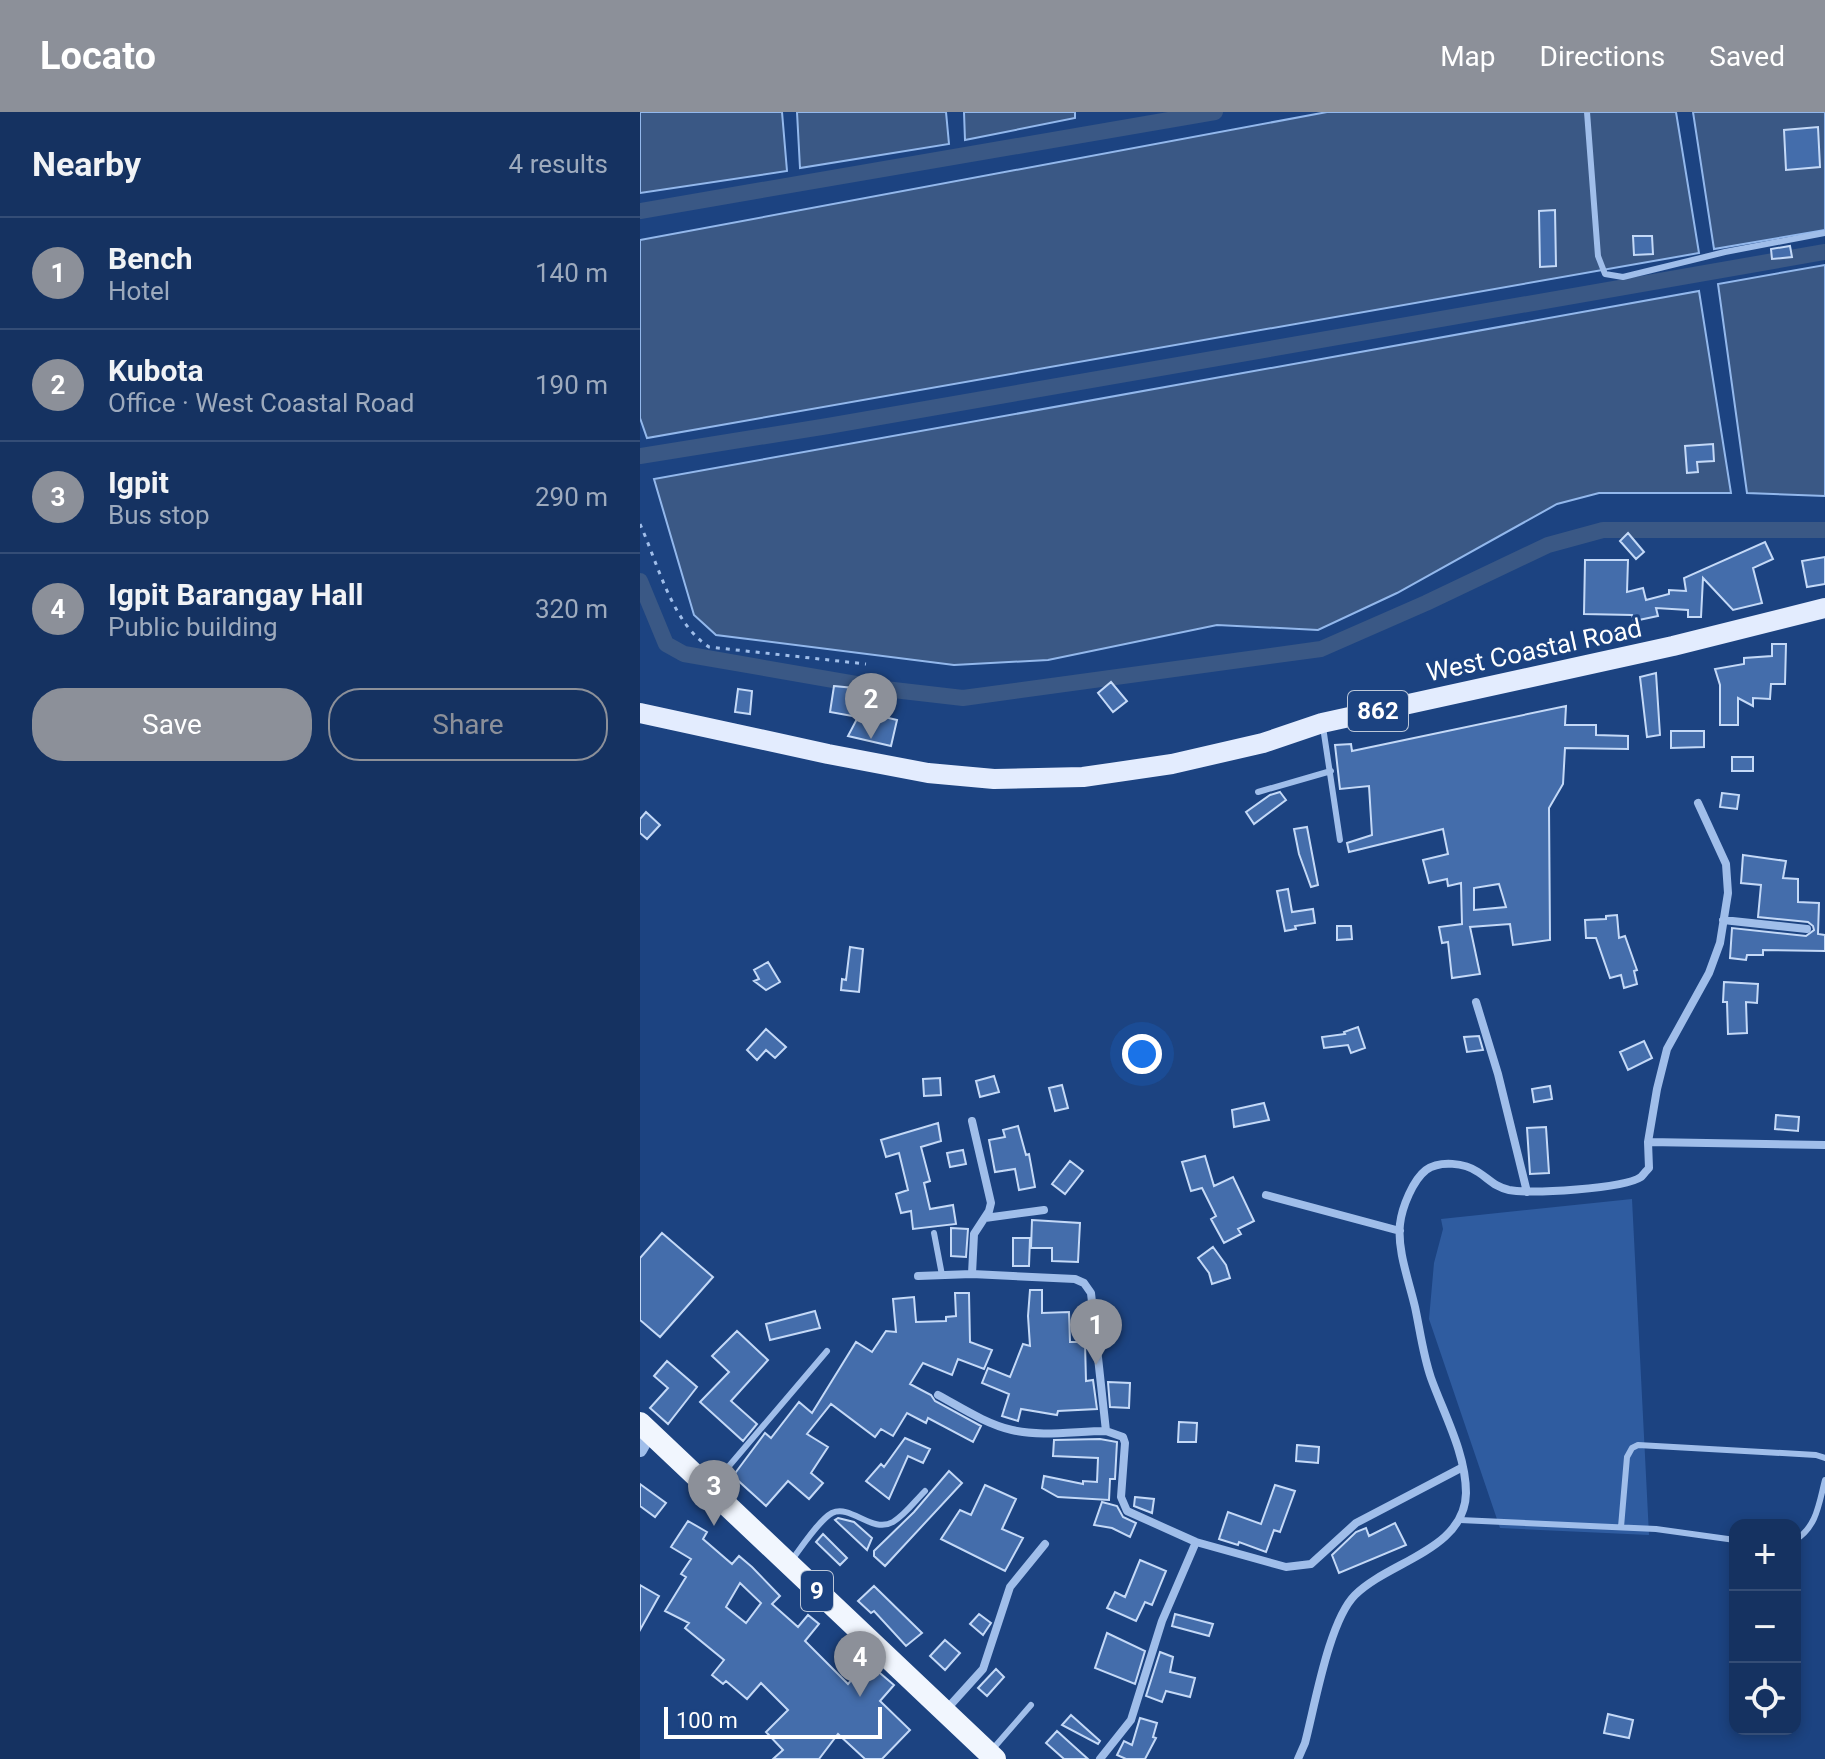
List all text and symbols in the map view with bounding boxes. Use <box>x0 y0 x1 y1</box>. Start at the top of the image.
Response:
text: Locato <box>40 34 156 78</box>
text: Map <box>1440 40 1496 73</box>
text: Directions <box>1540 40 1665 73</box>
text: Saved <box>1709 40 1785 73</box>
text: Nearby <box>32 144 141 184</box>
text: 4 results <box>509 149 608 179</box>
text: Bench <box>108 241 193 276</box>
text: 1 <box>51 258 65 288</box>
text: 140 m <box>535 258 608 288</box>
text: Hotel <box>108 276 170 306</box>
text: Kubota <box>108 353 204 388</box>
text: 2 <box>51 370 65 400</box>
text: 190 m <box>535 370 608 400</box>
text: Office · West Coastal Road <box>108 388 414 418</box>
text: Igpit <box>108 465 169 500</box>
text: 3 <box>51 482 65 512</box>
text: 290 m <box>535 482 608 512</box>
text: Bus stop <box>108 500 210 530</box>
text: Igpit Barangay Hall <box>108 577 364 612</box>
text: 4 <box>51 594 65 624</box>
text: 320 m <box>535 594 608 624</box>
text: Public building <box>108 612 278 642</box>
street label: West Coastal Road <box>1424 613 1644 687</box>
pin: 2 <box>845 673 897 739</box>
button: Save <box>32 688 312 761</box>
button: Share <box>328 688 608 761</box>
road number: 862 <box>1348 691 1408 731</box>
your location <box>1122 1034 1162 1074</box>
pin: 1 <box>1070 1299 1122 1365</box>
pin: 3 <box>688 1460 740 1526</box>
map controls <box>1729 1519 1801 1735</box>
button: + <box>1729 1519 1801 1591</box>
road number: 9 <box>801 1571 833 1611</box>
button: − <box>1729 1591 1801 1663</box>
pin: 4 <box>834 1631 886 1697</box>
button: locate <box>1729 1663 1801 1735</box>
scale bar <box>664 1703 882 1739</box>
text: 100 m <box>676 1708 738 1733</box>

